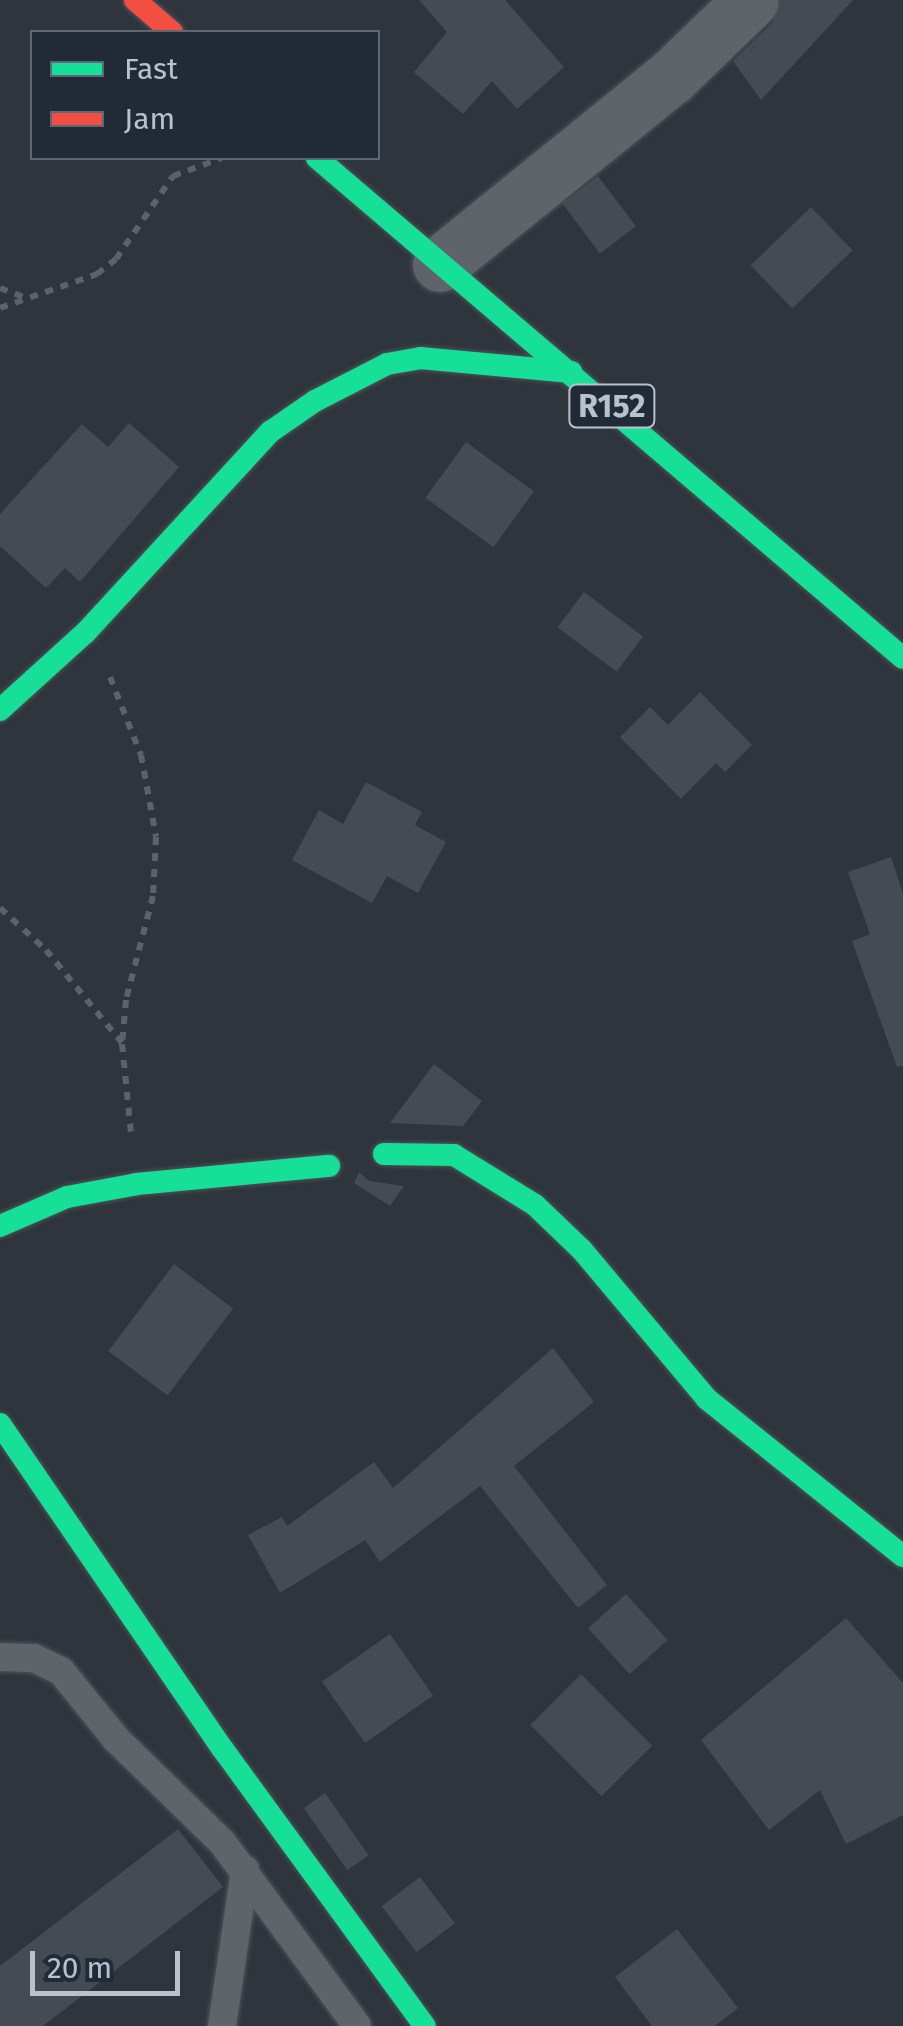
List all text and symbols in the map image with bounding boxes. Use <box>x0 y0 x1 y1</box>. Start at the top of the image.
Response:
legend <box>30 30 380 160</box>
text: Fast <box>124 51 178 87</box>
text: Jam <box>124 101 175 137</box>
road number: R152 <box>567 379 657 433</box>
scale bar <box>35 1931 185 1993</box>
text: 20 m <box>47 1950 112 1986</box>

